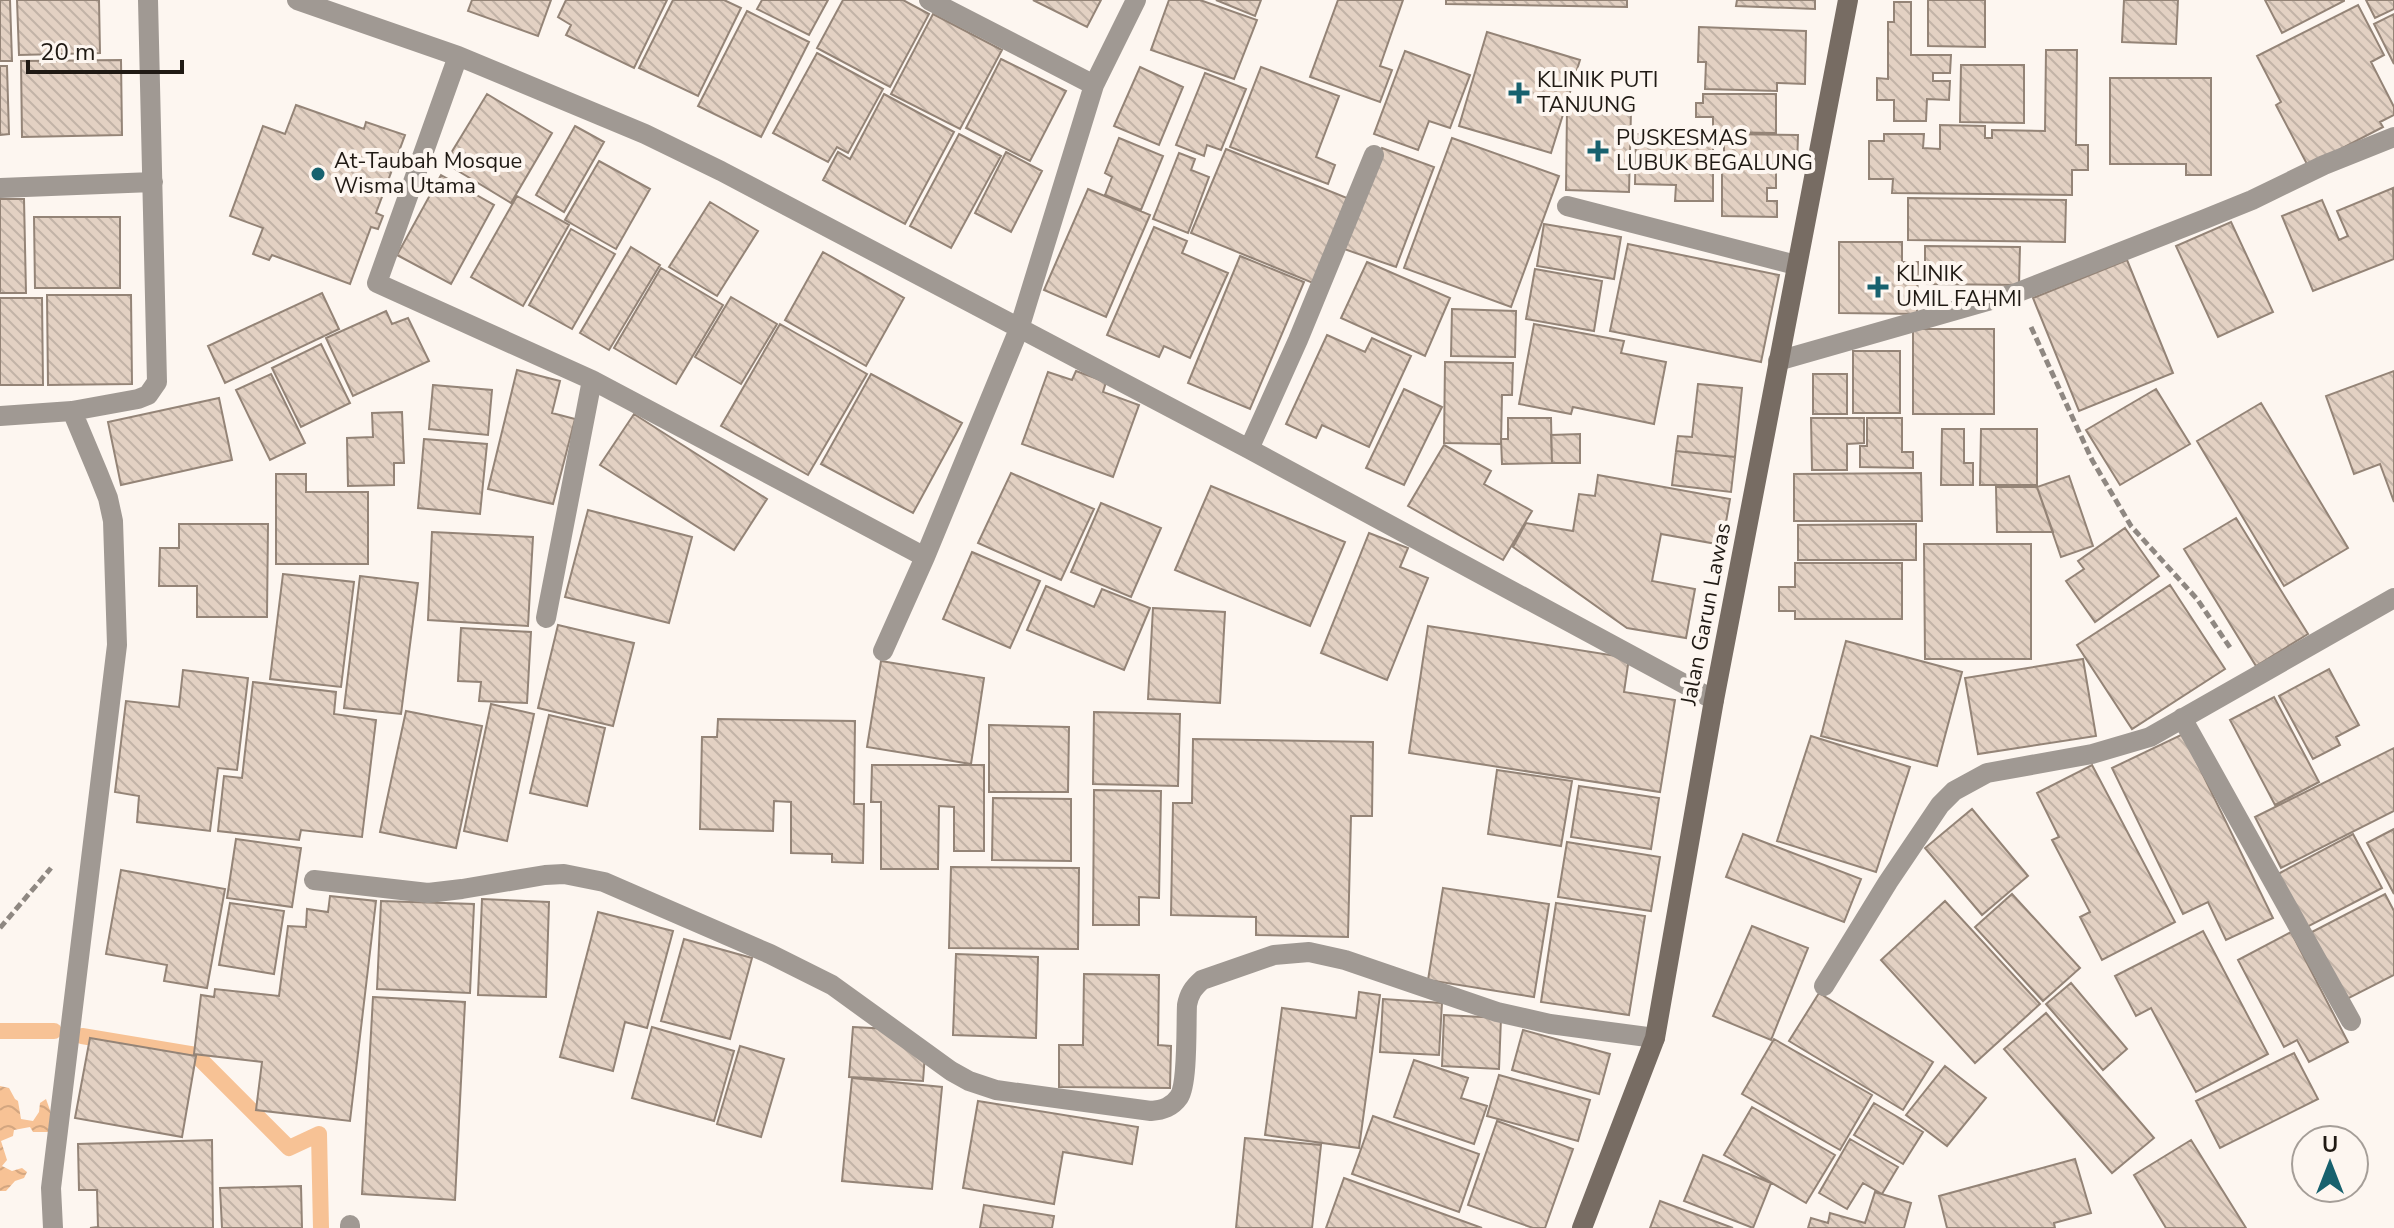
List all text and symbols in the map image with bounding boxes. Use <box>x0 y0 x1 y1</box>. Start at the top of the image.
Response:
scale bar <box>28 24 182 74</box>
text: 20 m <box>40 36 96 68</box>
place label: KLINIK PUTI TANJUNG <box>1537 65 1658 120</box>
marker: KLINIK PUTI TANJUNG <box>1508 82 1530 104</box>
place label: PUSKESMAS LUBUK BEGALUNG <box>1616 123 1813 178</box>
marker: PUSKESMAS LUBUK BEGALUNG <box>1587 140 1609 162</box>
place label: At-Taubah Mosque Wisma Utama <box>334 146 522 201</box>
marker: At-Taubah Mosque Wisma Utama <box>309 165 327 183</box>
place label: KLINIK UMIL FAHMI <box>1896 259 2022 314</box>
marker: KLINIK UMIL FAHMI <box>1867 276 1889 298</box>
street label: Jalan Garun Lawas <box>1673 520 1738 709</box>
north arrow <box>2290 1124 2370 1204</box>
text: U <box>2322 1130 2338 1160</box>

